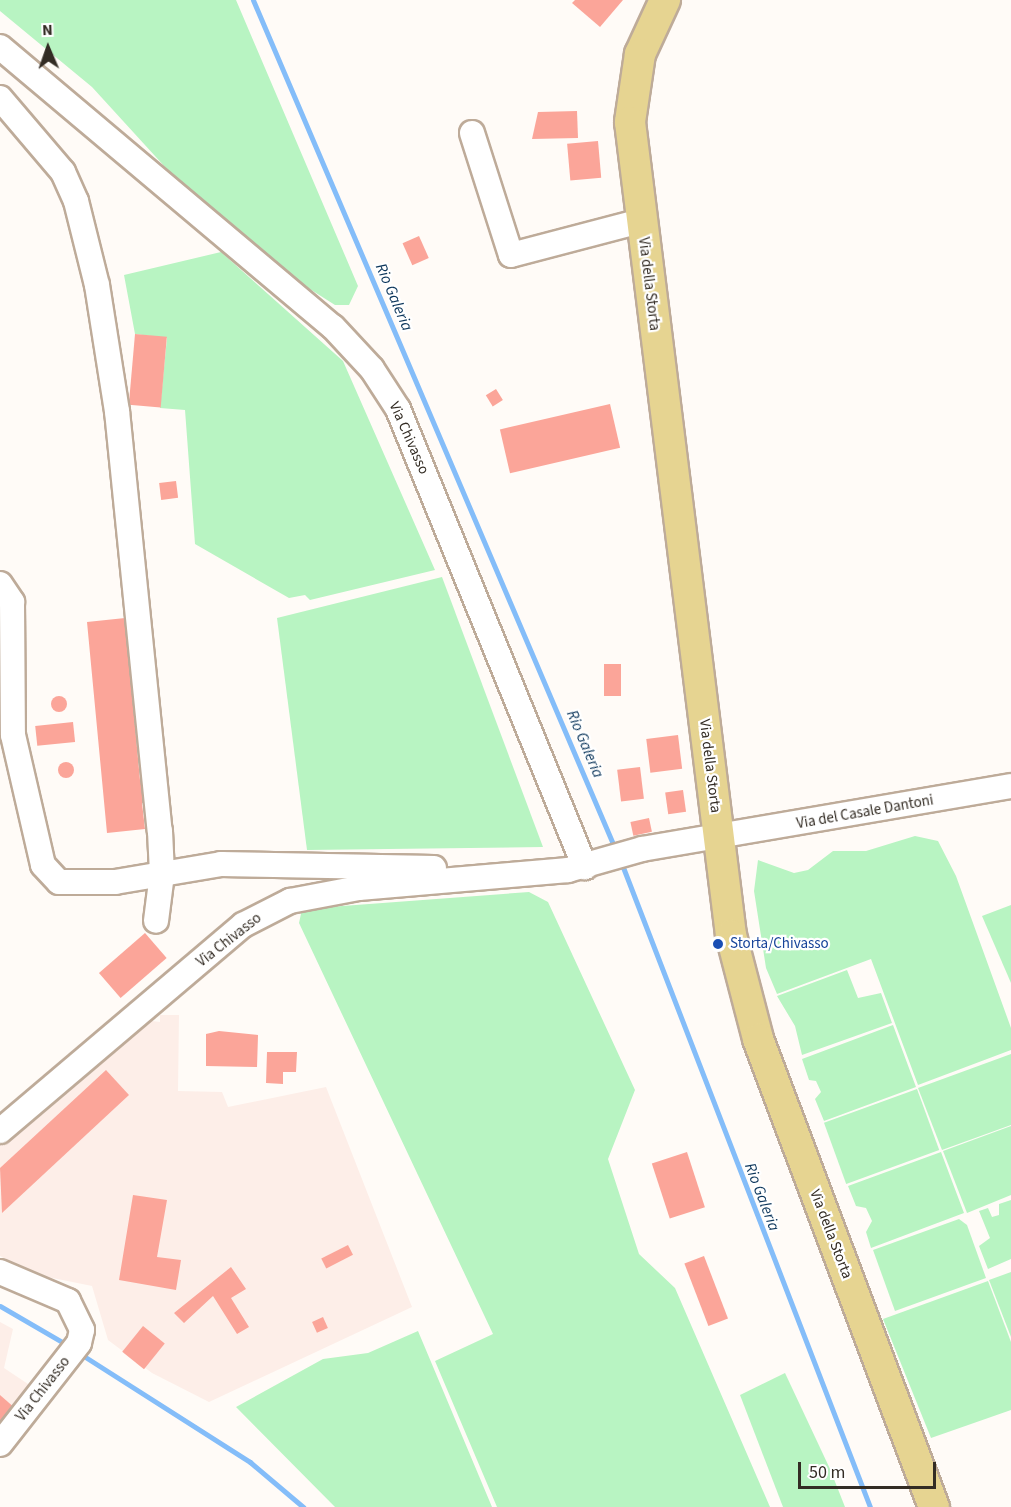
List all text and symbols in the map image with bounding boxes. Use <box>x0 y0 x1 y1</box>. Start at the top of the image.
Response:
north arrow <box>18 18 78 78</box>
text: N <box>42 19 53 41</box>
street label: Via della Storta <box>634 236 664 332</box>
water label: Rio Galeria <box>371 260 417 334</box>
street label: Via Chivasso <box>385 399 433 477</box>
water label: Rio Galeria <box>562 707 608 781</box>
street label: Via della Storta <box>695 718 725 814</box>
street label: Via del Casale Dantoni <box>795 791 935 833</box>
street label: Via Chivasso <box>193 909 265 971</box>
place label: Storta/Chivasso <box>730 935 829 953</box>
marker: Storta/Chivasso <box>711 937 725 951</box>
water label: Rio Galeria <box>740 1160 784 1234</box>
street label: Via della Storta <box>806 1187 856 1281</box>
street label: Via Chivasso <box>12 1353 74 1425</box>
scale bar <box>801 1450 939 1488</box>
text: 50 m <box>809 1460 845 1485</box>

